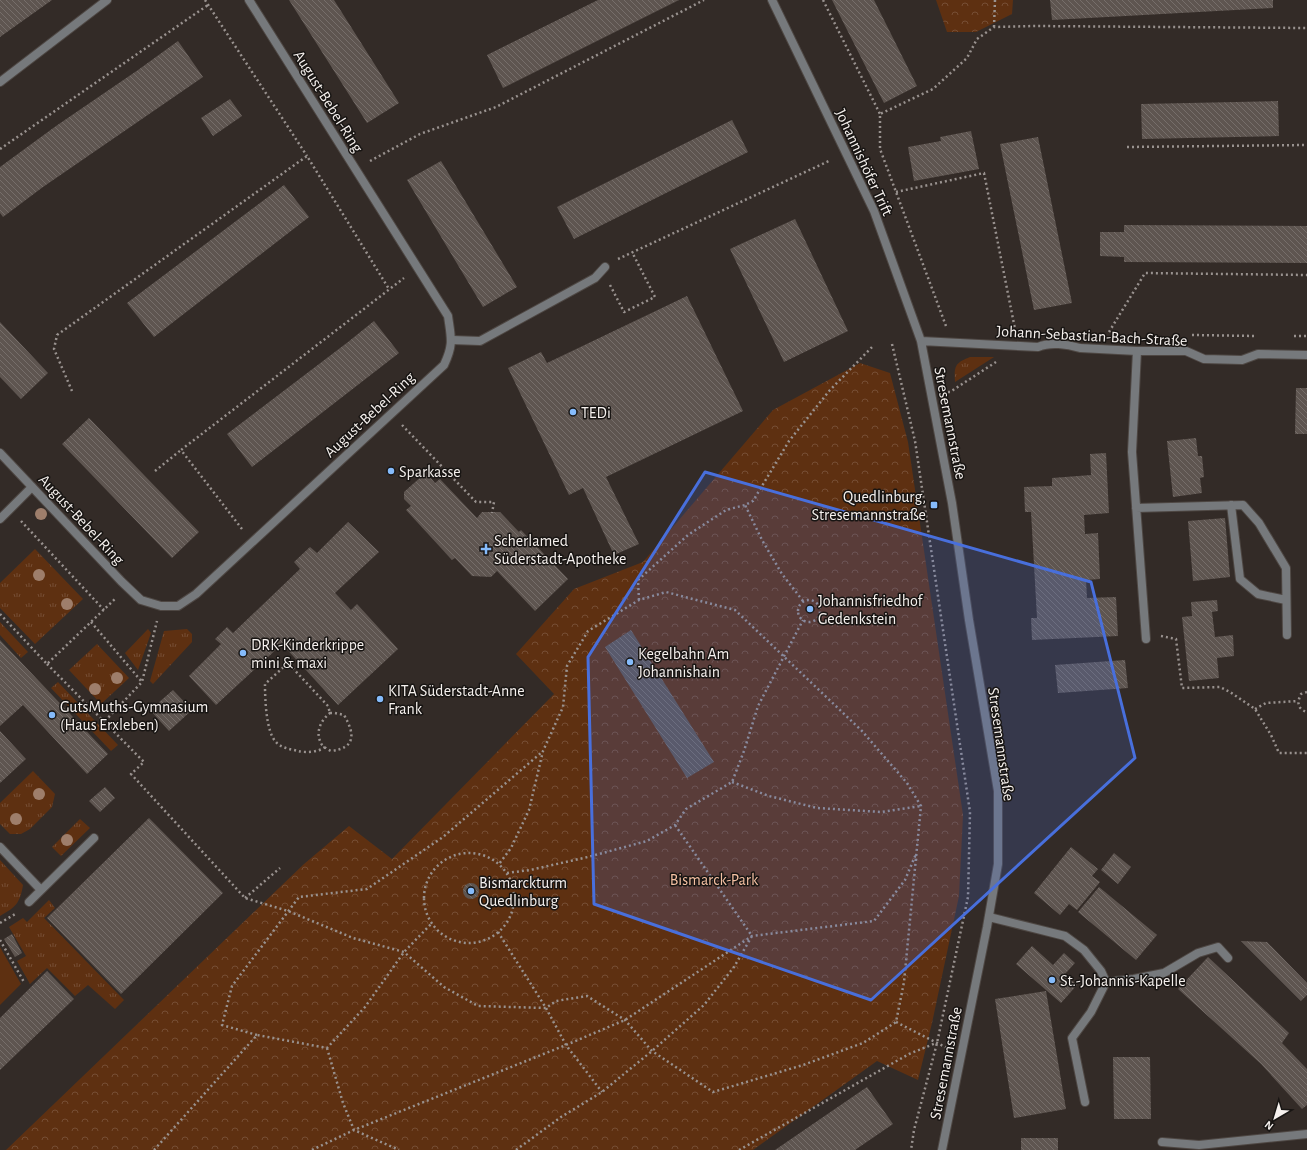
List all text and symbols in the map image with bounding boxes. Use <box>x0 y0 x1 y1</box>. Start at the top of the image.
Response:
street label: August-Bebel-Ring <box>290 48 366 155</box>
street label: Johannishöfer Trift <box>832 107 896 218</box>
street label: Johann-Sebastian-Bach-Straße <box>996 323 1188 349</box>
street label: Stresemannstraße <box>931 365 969 481</box>
street label: August-Bebel-Ring <box>321 369 418 460</box>
place label: TEDi <box>581 405 611 421</box>
marker: TEDi <box>568 407 578 417</box>
place label: Sparkasse <box>399 464 461 480</box>
marker: Sparkasse <box>386 466 396 476</box>
street label: August-Bebel-Ring <box>36 471 127 568</box>
place label: Quedlinburg, Stresemannstraße <box>811 489 926 523</box>
marker: Quedlinburg, Stresemannstraße <box>929 500 939 510</box>
place label: Scherlamed Süderstadt-Apotheke <box>494 533 626 567</box>
marker: Scherlamed Süderstadt-Apotheke <box>481 544 491 554</box>
place label: Johannisfriedhof Gedenkstein <box>818 593 924 627</box>
marker: Johannisfriedhof Gedenkstein <box>805 604 815 614</box>
place label: DRK-Kinderkrippe mini & maxi <box>251 637 364 671</box>
place label: Kegelbahn Am Johannishain <box>638 646 729 680</box>
marker: DRK-Kinderkrippe mini & maxi <box>238 648 248 658</box>
marker: Kegelbahn Am Johannishain <box>625 657 635 667</box>
place label: KITA Süderstadt-Anne Frank <box>388 683 525 717</box>
street label: Stresemannstraße <box>985 686 1017 802</box>
marker: KITA Süderstadt-Anne Frank <box>375 694 385 704</box>
place label: GutsMuths-Gymnasium (Haus Erxleben) <box>60 699 208 733</box>
marker: GutsMuths-Gymnasium (Haus Erxleben) <box>47 710 57 720</box>
park label: Bismarck-Park <box>670 872 759 888</box>
place label: Bismarckturm Quedlinburg <box>479 875 567 910</box>
marker: Bismarckturm Quedlinburg <box>466 886 476 896</box>
place label: St.-Johannis-Kapelle <box>1060 973 1186 989</box>
marker: St.-Johannis-Kapelle <box>1047 975 1057 985</box>
street label: Stresemannstraße <box>927 1005 965 1121</box>
north arrow <box>1255 1098 1295 1138</box>
text: N <box>1263 1119 1276 1132</box>

